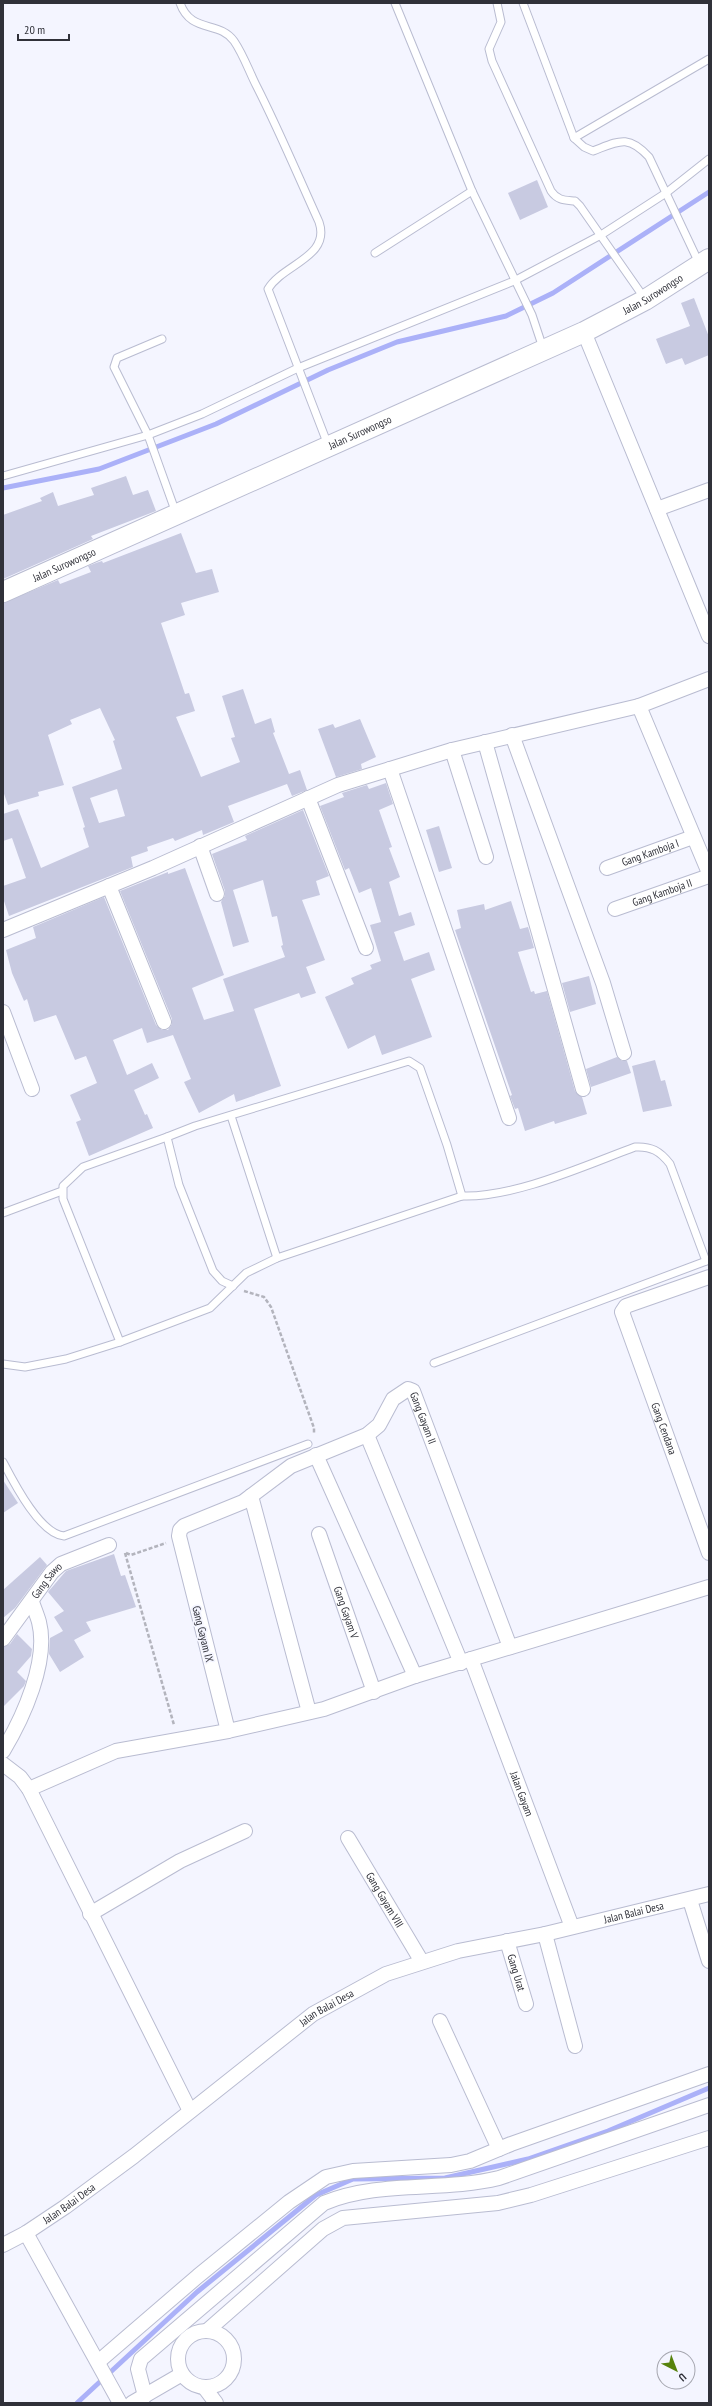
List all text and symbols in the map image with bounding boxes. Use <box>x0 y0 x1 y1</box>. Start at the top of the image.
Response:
scale bar <box>18 16 69 42</box>
text: 20 m <box>24 22 45 37</box>
street label: Jalan Surowongso <box>619 271 686 318</box>
street label: Jalan Surowongso <box>325 412 394 453</box>
street label: Jalan Surowongso <box>29 544 98 585</box>
street label: Gang Kamboja I <box>620 836 681 869</box>
street label: Gang Kamboja II <box>630 875 694 909</box>
street label: Gang Gayam II <box>407 1390 439 1446</box>
street label: Gang Cendana <box>648 1401 680 1456</box>
street label: Gang Sawo <box>28 1559 65 1601</box>
street label: Gang Gayam V <box>331 1584 362 1641</box>
street label: Gang Gayam IX <box>189 1604 217 1664</box>
street label: Jalan Gayam <box>507 1768 537 1818</box>
street label: Gang Gayam VIII <box>363 1870 407 1930</box>
street label: Jalan Balai Desa <box>602 1898 665 1927</box>
street label: Gang Urat <box>504 1952 529 1993</box>
street label: Jalan Balai Desa <box>296 1986 356 2030</box>
street label: Jalan Balai Desa <box>39 2180 98 2227</box>
north arrow <box>656 2350 696 2390</box>
text: U <box>676 2370 689 2385</box>

